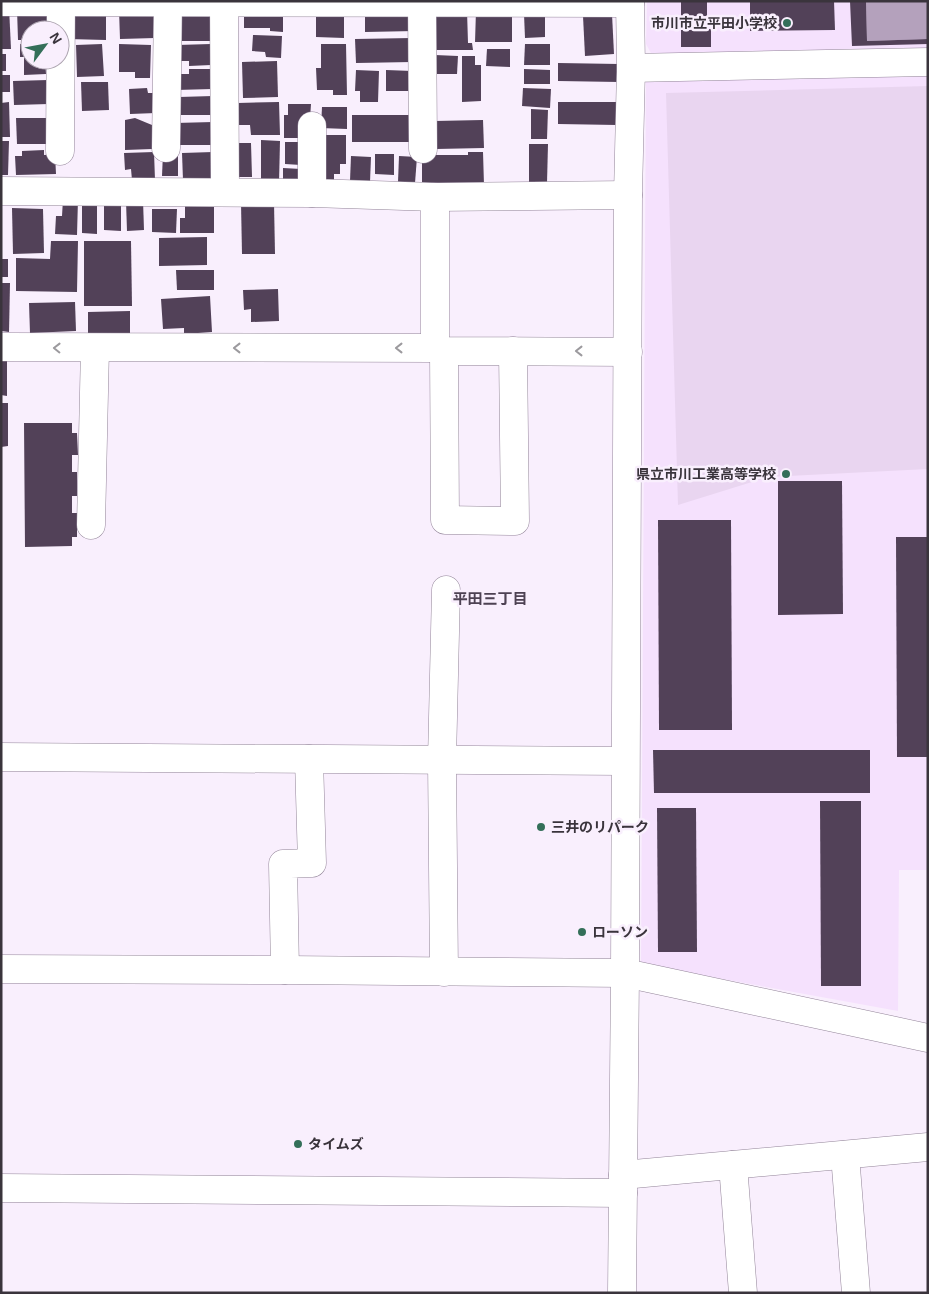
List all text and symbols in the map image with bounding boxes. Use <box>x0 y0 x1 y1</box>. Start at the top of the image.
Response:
place label: 市川市立平田小学校 <box>651 15 777 31</box>
marker: 市川市立平田小学校 <box>781 17 793 29</box>
north arrow <box>20 20 70 70</box>
text: N <box>47 30 65 47</box>
one-way arrow <box>52 343 60 353</box>
one-way arrow <box>232 343 240 353</box>
one-way arrow <box>395 343 402 353</box>
one-way arrow <box>575 346 583 357</box>
place label: 県立市川工業高等学校 <box>636 466 776 482</box>
marker: 県立市川工業高等学校 <box>780 468 792 480</box>
district label: 平田三丁目 <box>452 590 528 607</box>
place label: 三井のリパーク <box>551 819 649 835</box>
marker: 三井のリパーク <box>535 821 547 833</box>
place label: ローソン <box>592 924 648 940</box>
marker: ローソン <box>576 926 588 938</box>
place label: タイムズ <box>308 1136 364 1152</box>
marker: タイムズ <box>292 1138 304 1150</box>

